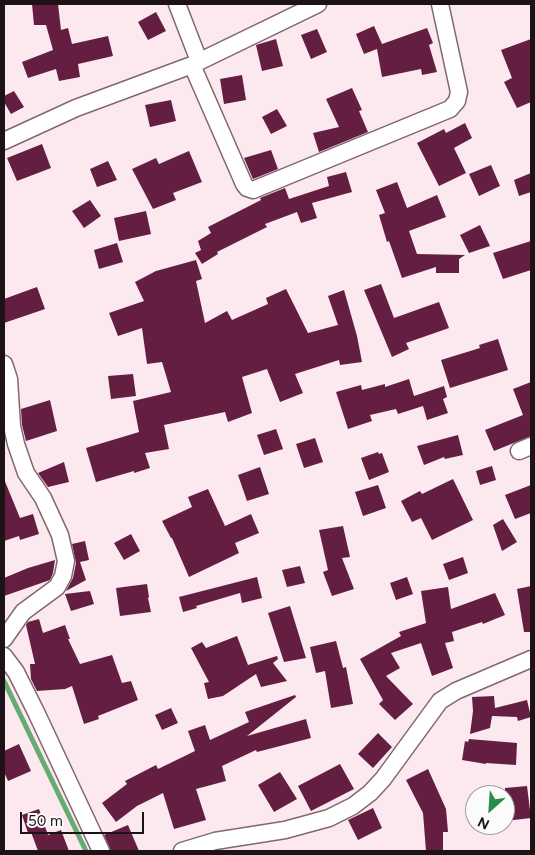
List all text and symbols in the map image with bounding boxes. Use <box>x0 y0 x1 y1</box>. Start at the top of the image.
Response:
north arrow <box>465 785 515 835</box>
scale bar <box>22 802 146 834</box>
text: 50 m <box>28 812 63 830</box>
text: N <box>475 813 492 833</box>

